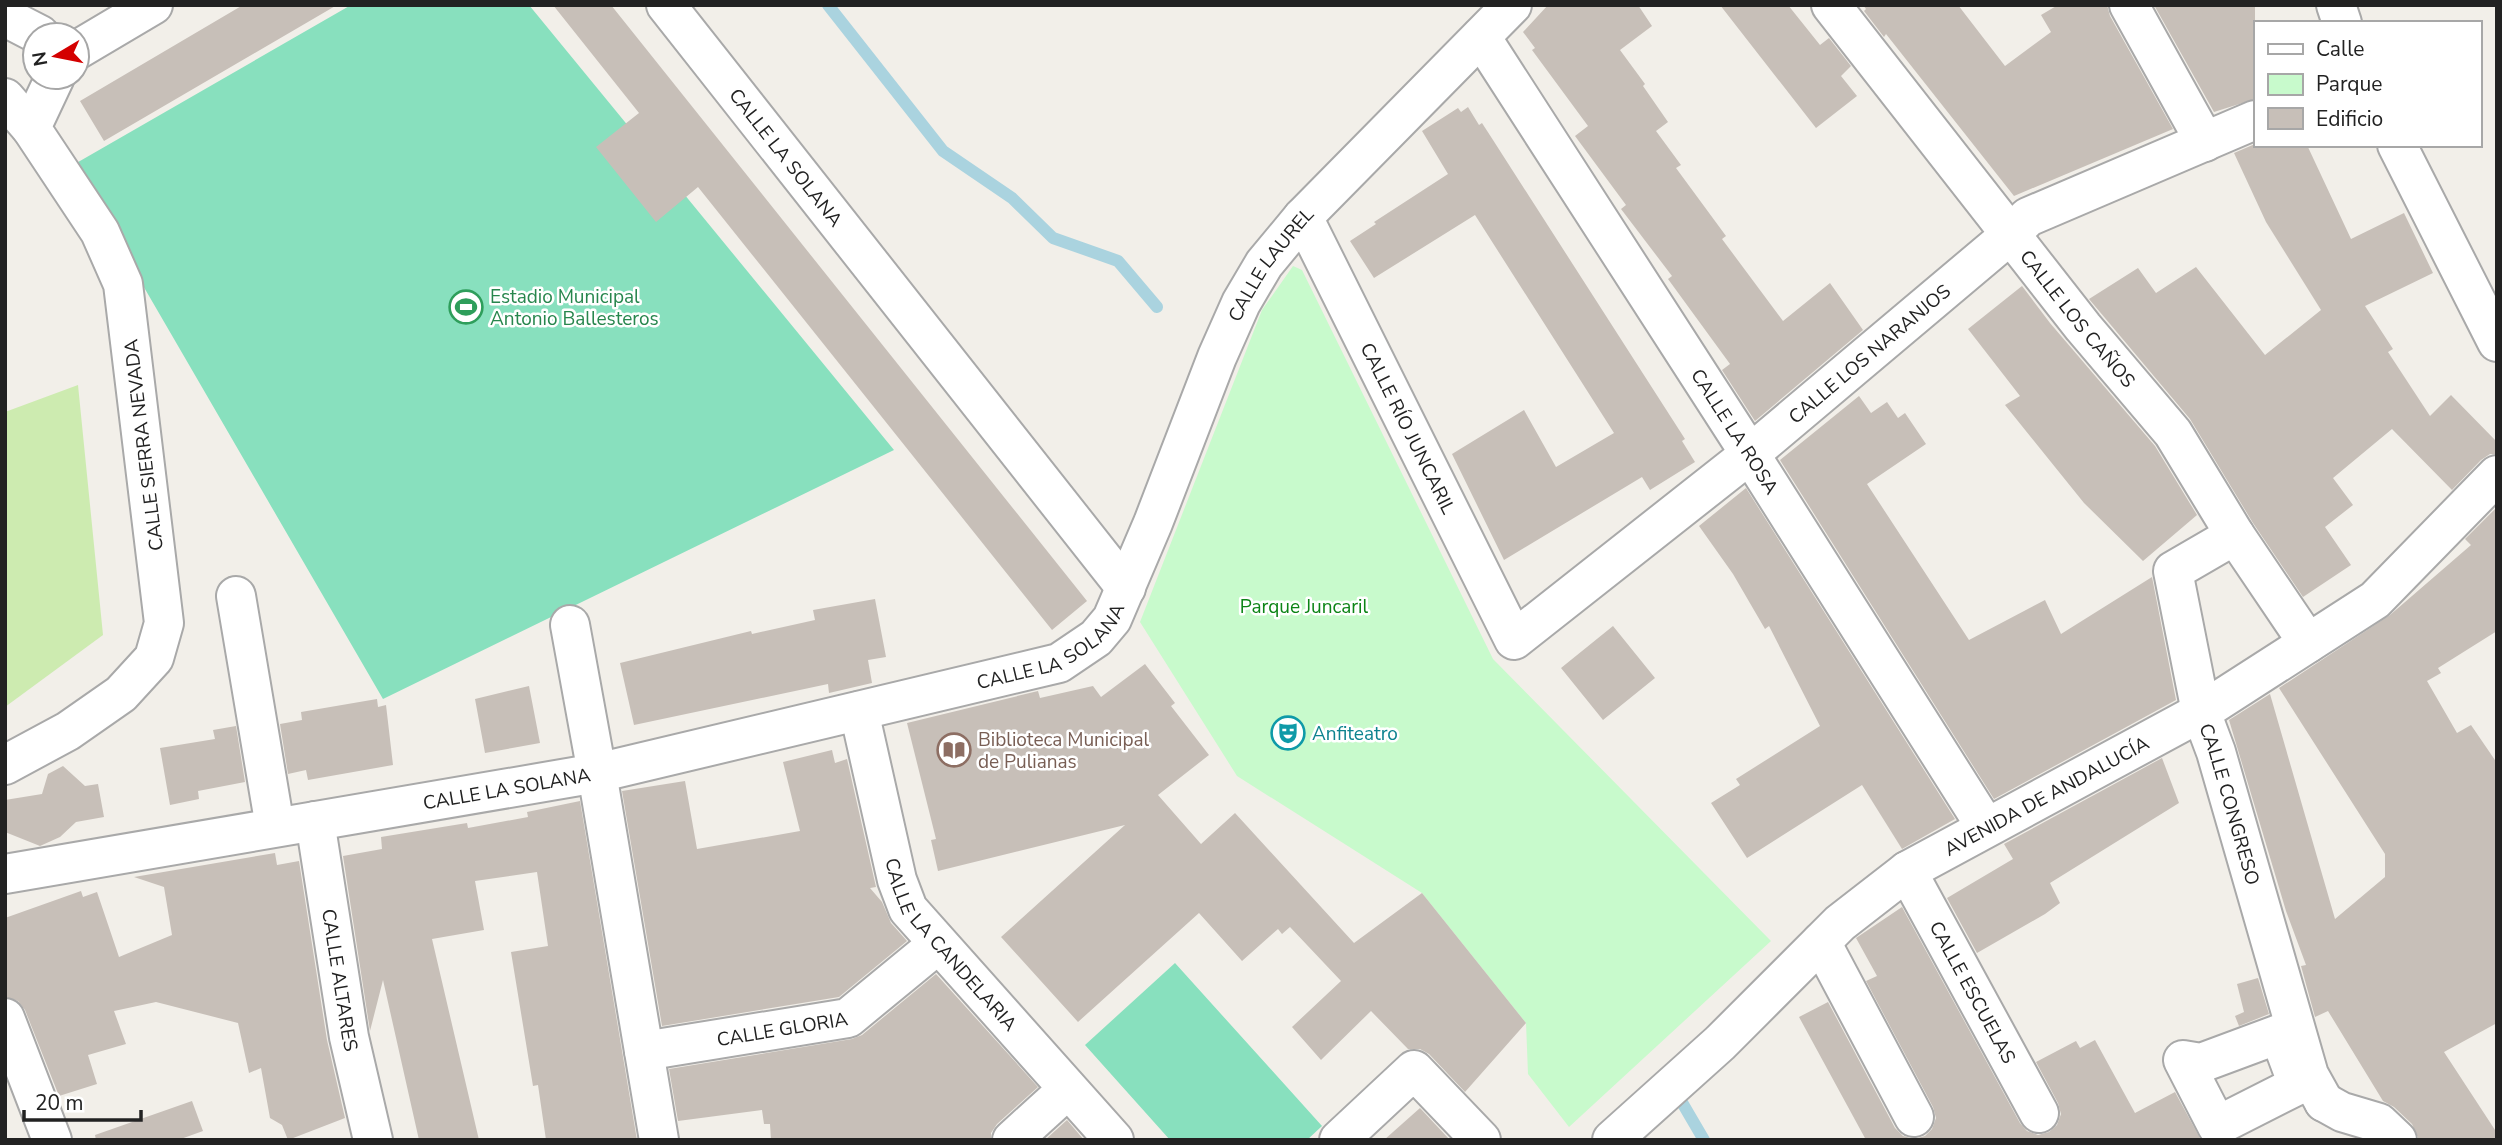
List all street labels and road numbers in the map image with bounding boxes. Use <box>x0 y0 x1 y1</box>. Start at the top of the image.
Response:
street label: CALLE LA SOLANA <box>723 83 848 233</box>
street label: CALLE LAUREL <box>1222 201 1320 326</box>
street label: CALLE LOS CAÑOS <box>2013 245 2141 393</box>
street label: CALLE LOS NARANJOS <box>1783 279 1956 430</box>
street label: CALLE SIERRA NEVADA <box>118 337 170 552</box>
street label: CALLE RÍO JUNCARIL <box>1354 339 1461 519</box>
street label: CALLE LA ROSA <box>1684 364 1784 500</box>
street label: CALLE LA SOLANA <box>974 600 1131 696</box>
street label: CALLE CONGRESO <box>2192 720 2266 888</box>
street label: AVENIDA DE ANDALUCÍA <box>1940 730 2154 863</box>
street label: CALLE LA SOLANA <box>421 762 593 816</box>
street label: CALLE LA CANDELARIA <box>878 855 1023 1037</box>
street label: CALLE ALTARES <box>315 907 364 1054</box>
street label: CALLE ESCUELAS <box>1923 917 2022 1068</box>
street label: CALLE GLORIA <box>715 1006 850 1053</box>

